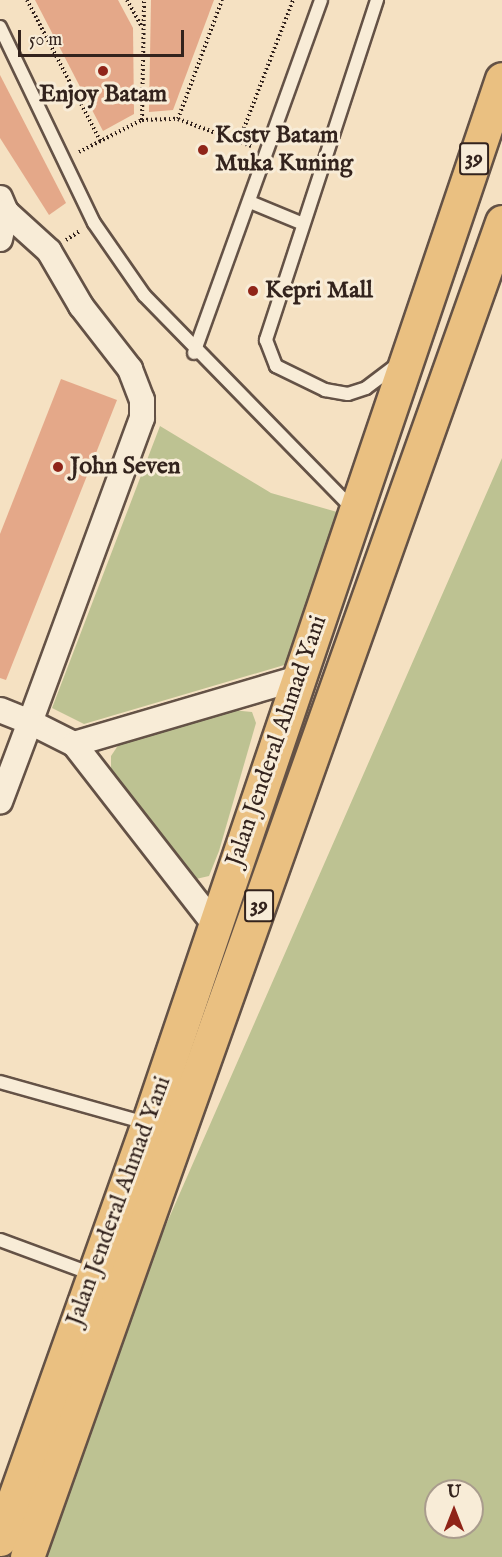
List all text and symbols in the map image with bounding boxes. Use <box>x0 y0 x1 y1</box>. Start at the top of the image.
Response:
scale bar <box>21 18 188 56</box>
text: 50 m <box>29 29 62 52</box>
marker: Enjoy Batam <box>96 64 110 78</box>
place label: Enjoy Batam <box>39 81 167 109</box>
place label: Kcstv Batam Muka Kuning <box>215 122 353 178</box>
road number: 39 <box>459 140 489 178</box>
marker: Kcstv Batam Muka Kuning <box>196 143 210 157</box>
place label: Kepri Mall <box>265 277 373 305</box>
marker: Kepri Mall <box>246 284 260 298</box>
place label: John Seven <box>70 453 180 481</box>
marker: John Seven <box>51 460 65 474</box>
street label: Jalan Jenderal Ahmad Yani <box>220 612 334 870</box>
road number: 39 <box>244 887 274 925</box>
street label: Jalan Jenderal Ahmad Yani <box>60 1072 178 1330</box>
north arrow <box>424 1479 484 1539</box>
text: U <box>447 1483 461 1503</box>

